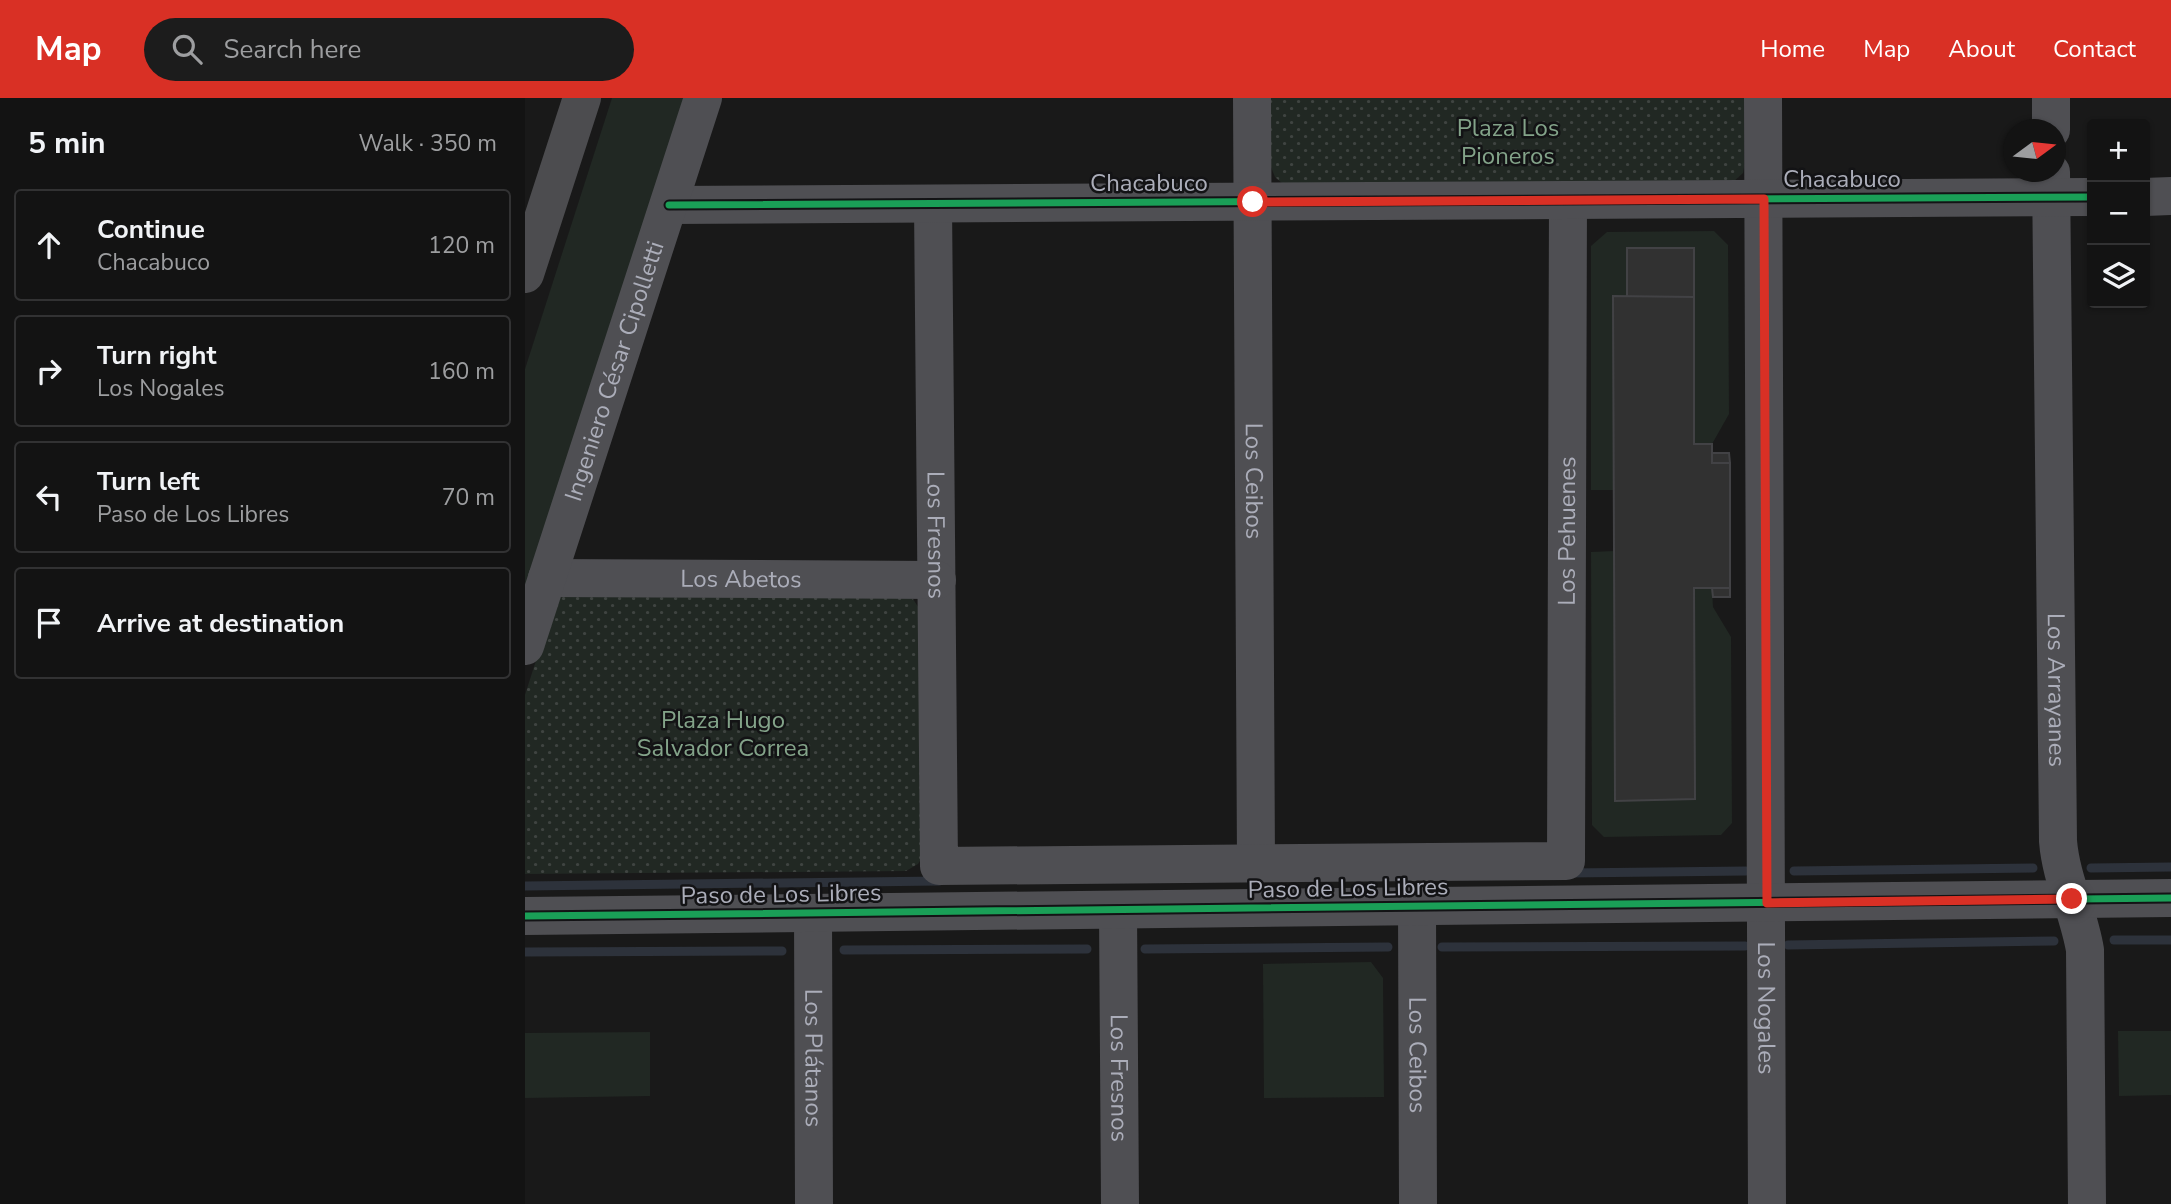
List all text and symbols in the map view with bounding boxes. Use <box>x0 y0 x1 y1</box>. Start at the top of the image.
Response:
search box <box>144 18 634 81</box>
text: Map <box>35 27 102 72</box>
icon: search <box>168 30 206 68</box>
text: Search here <box>224 32 361 67</box>
text: Home <box>1760 33 1825 65</box>
text: Map <box>1863 33 1910 65</box>
text: About <box>1948 33 2015 65</box>
text: Contact <box>2053 33 2136 65</box>
park label: Plaza Los Pioneros <box>1457 112 1559 172</box>
north arrow <box>2003 119 2066 182</box>
map controls <box>2087 119 2150 308</box>
button: + <box>2087 119 2150 182</box>
text: 5 min <box>28 123 106 164</box>
text: Walk · 350 m <box>358 128 497 159</box>
street label: Chacabuco <box>1783 163 1901 195</box>
street label: Chacabuco <box>1090 167 1208 199</box>
button: − <box>2087 182 2150 245</box>
route start <box>1237 186 1268 217</box>
text: Continue <box>97 212 205 247</box>
icon: ahead <box>30 226 68 264</box>
text: 120 m <box>428 230 495 261</box>
street label: Ingeniero César Cipolletti <box>557 237 671 505</box>
button: layers <box>2087 245 2150 308</box>
text: Chacabuco <box>97 247 210 278</box>
text: Turn right <box>97 338 216 373</box>
icon: right <box>30 352 68 390</box>
text: 160 m <box>428 356 495 387</box>
text: Los Nogales <box>97 373 225 404</box>
street label: Los Ceibos <box>1238 423 1270 539</box>
street label: Los Pehuenes <box>1551 456 1583 606</box>
text: Turn left <box>97 464 200 499</box>
street label: Los Fresnos <box>919 471 953 599</box>
icon: left <box>30 478 68 516</box>
text: 70 m <box>442 482 495 513</box>
text: Paso de Los Libres <box>97 499 289 530</box>
street label: Los Abetos <box>680 563 802 595</box>
icon: arrive <box>30 604 68 642</box>
text: Arrive at destination <box>97 606 344 641</box>
street label: Los Arrayanes <box>2040 613 2073 767</box>
park label: Plaza Hugo Salvador Correa <box>637 704 809 764</box>
street label: Paso de Los Libres <box>1247 870 1449 906</box>
street label: Paso de Los Libres <box>680 876 882 912</box>
route end <box>2056 883 2087 914</box>
street label: Los Nogales <box>1750 941 1783 1075</box>
street label: Los Plátanos <box>797 989 830 1127</box>
street label: Los Ceibos <box>1401 997 1434 1113</box>
street label: Los Fresnos <box>1103 1014 1136 1142</box>

